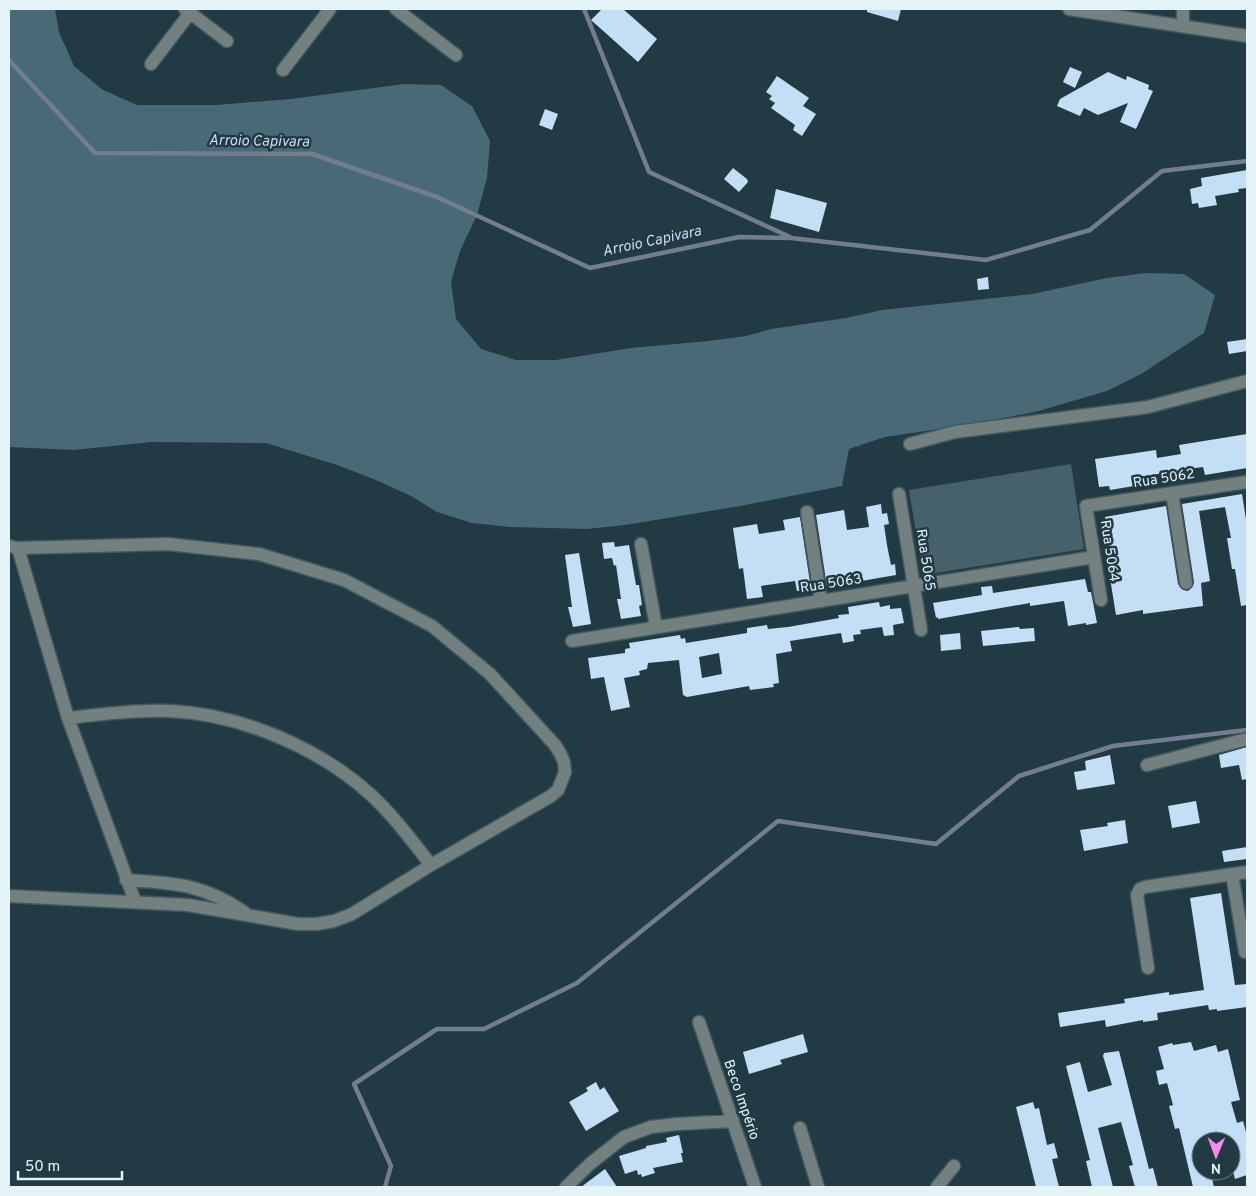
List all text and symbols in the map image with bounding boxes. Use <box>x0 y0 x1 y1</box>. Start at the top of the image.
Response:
water label: Arroio Capivara <box>209 132 310 152</box>
water label: Arroio Capivara <box>601 222 703 262</box>
street label: Rua 5062 <box>1132 466 1196 492</box>
street label: Rua 5064 <box>1096 519 1122 583</box>
street label: Rua 5065 <box>912 528 938 592</box>
street label: Rua 5063 <box>799 571 863 597</box>
street label: Beco Império <box>719 1058 763 1143</box>
north arrow <box>1191 1131 1241 1181</box>
scale bar <box>18 1148 121 1180</box>
text: 50 m <box>25 1158 60 1177</box>
text: N <box>1211 1159 1221 1176</box>

